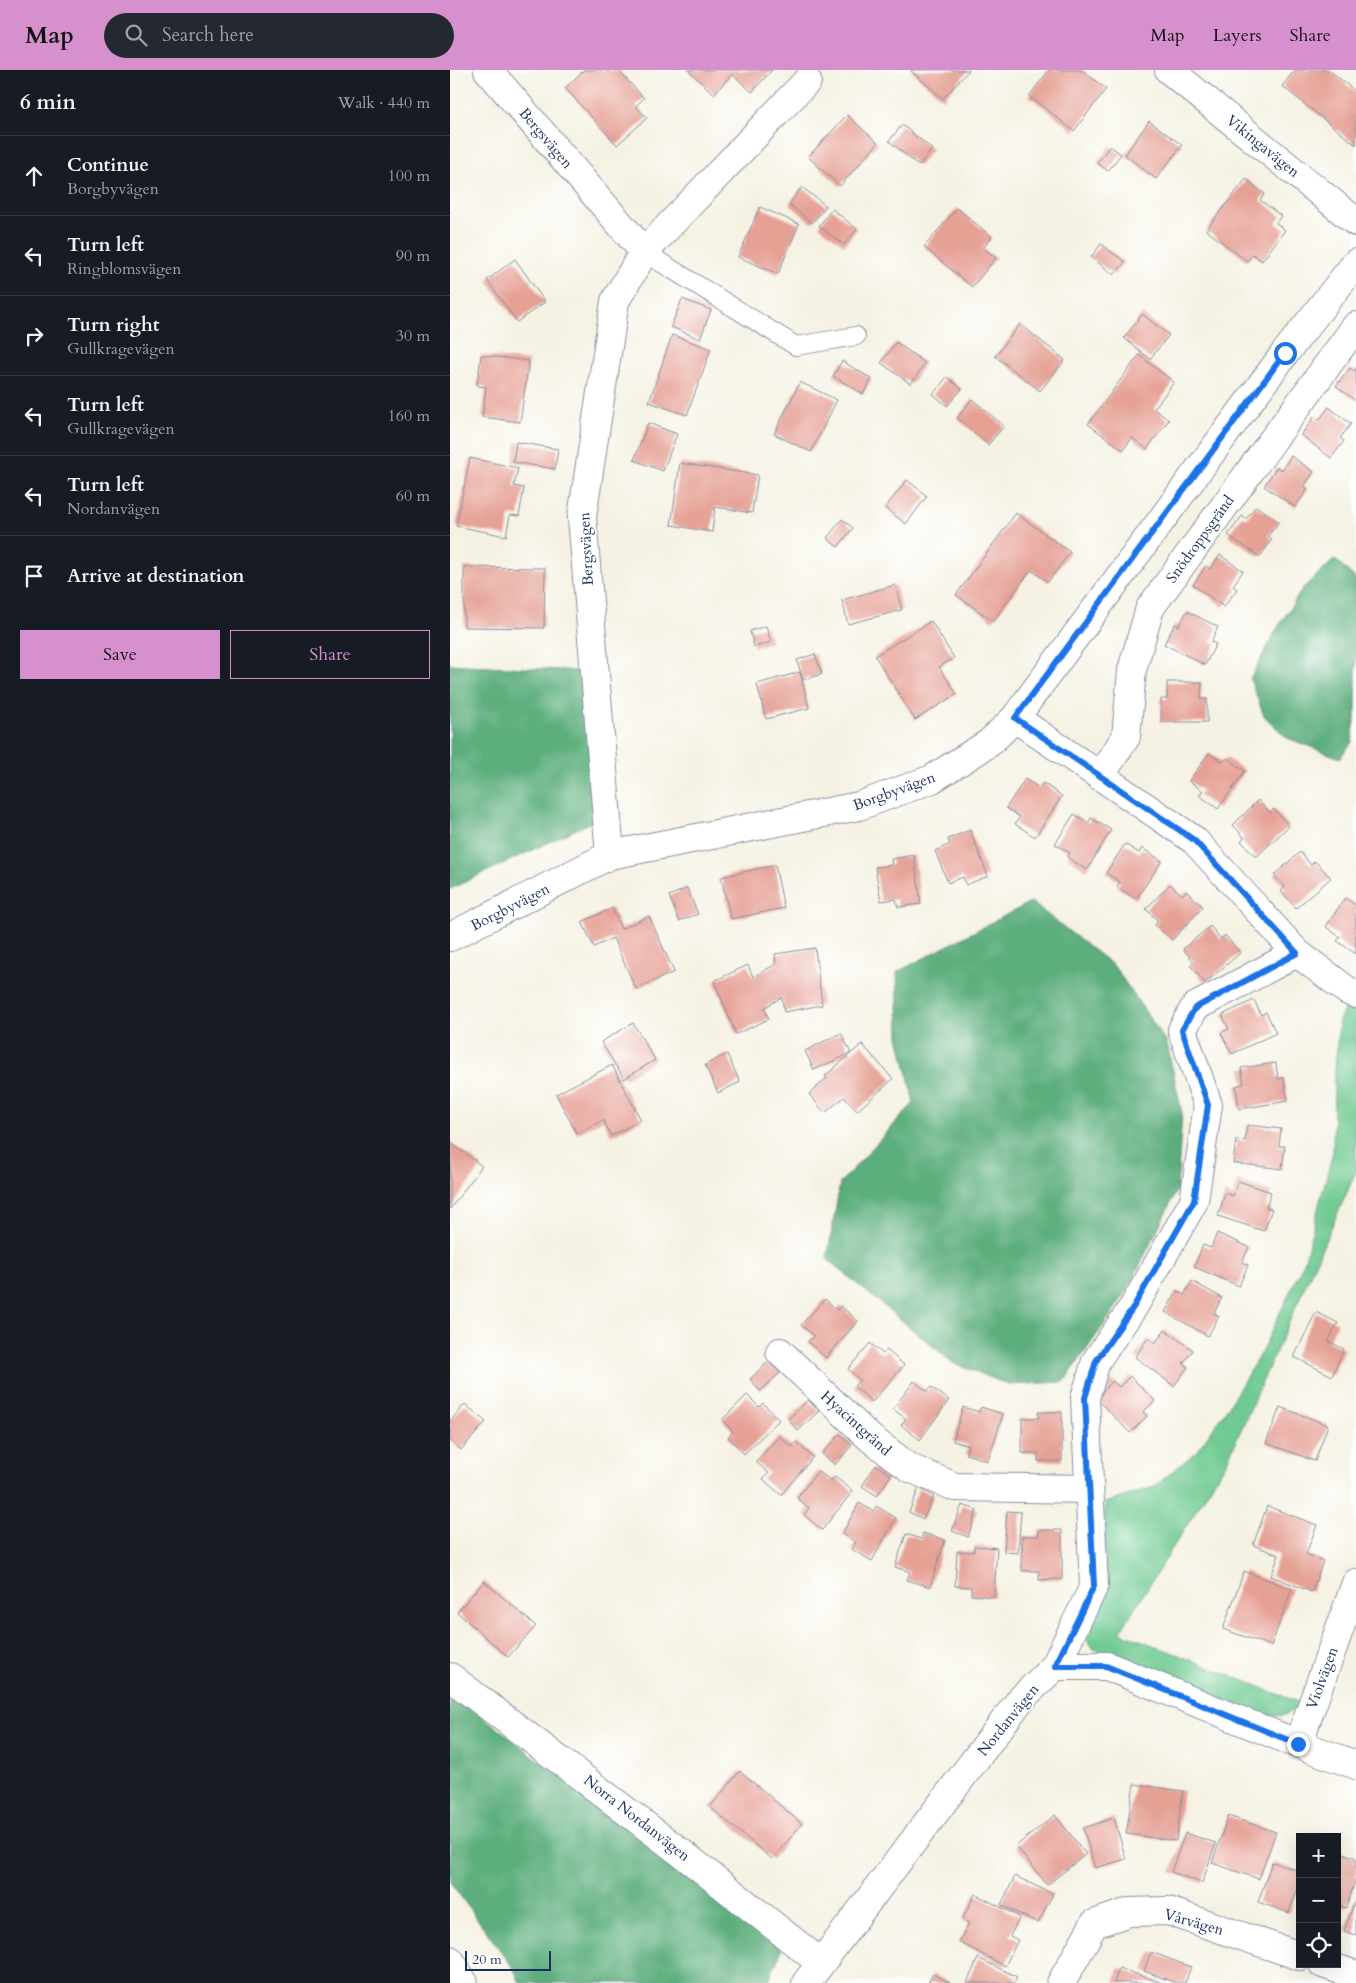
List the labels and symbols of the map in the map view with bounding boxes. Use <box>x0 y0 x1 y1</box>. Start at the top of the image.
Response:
street label: Bergsvägen <box>515 103 578 173</box>
street label: Vikingavägen <box>1222 110 1304 182</box>
route start <box>1274 342 1297 365</box>
street label: Snödroppsgränd <box>1161 491 1239 587</box>
street label: Bergsvägen <box>574 511 598 586</box>
street label: Borgbyvägen <box>850 767 938 815</box>
street label: Borgbyvägen <box>467 878 553 935</box>
street label: Hyacintgränd <box>817 1386 895 1460</box>
street label: Violvägen <box>1301 1644 1343 1712</box>
street label: Nordanvägen <box>973 1679 1044 1760</box>
route end <box>1287 1733 1310 1756</box>
street label: Norra Nordanvägen <box>580 1770 695 1866</box>
street label: Vårvägen <box>1162 1904 1226 1940</box>
scale bar <box>465 1948 551 1971</box>

